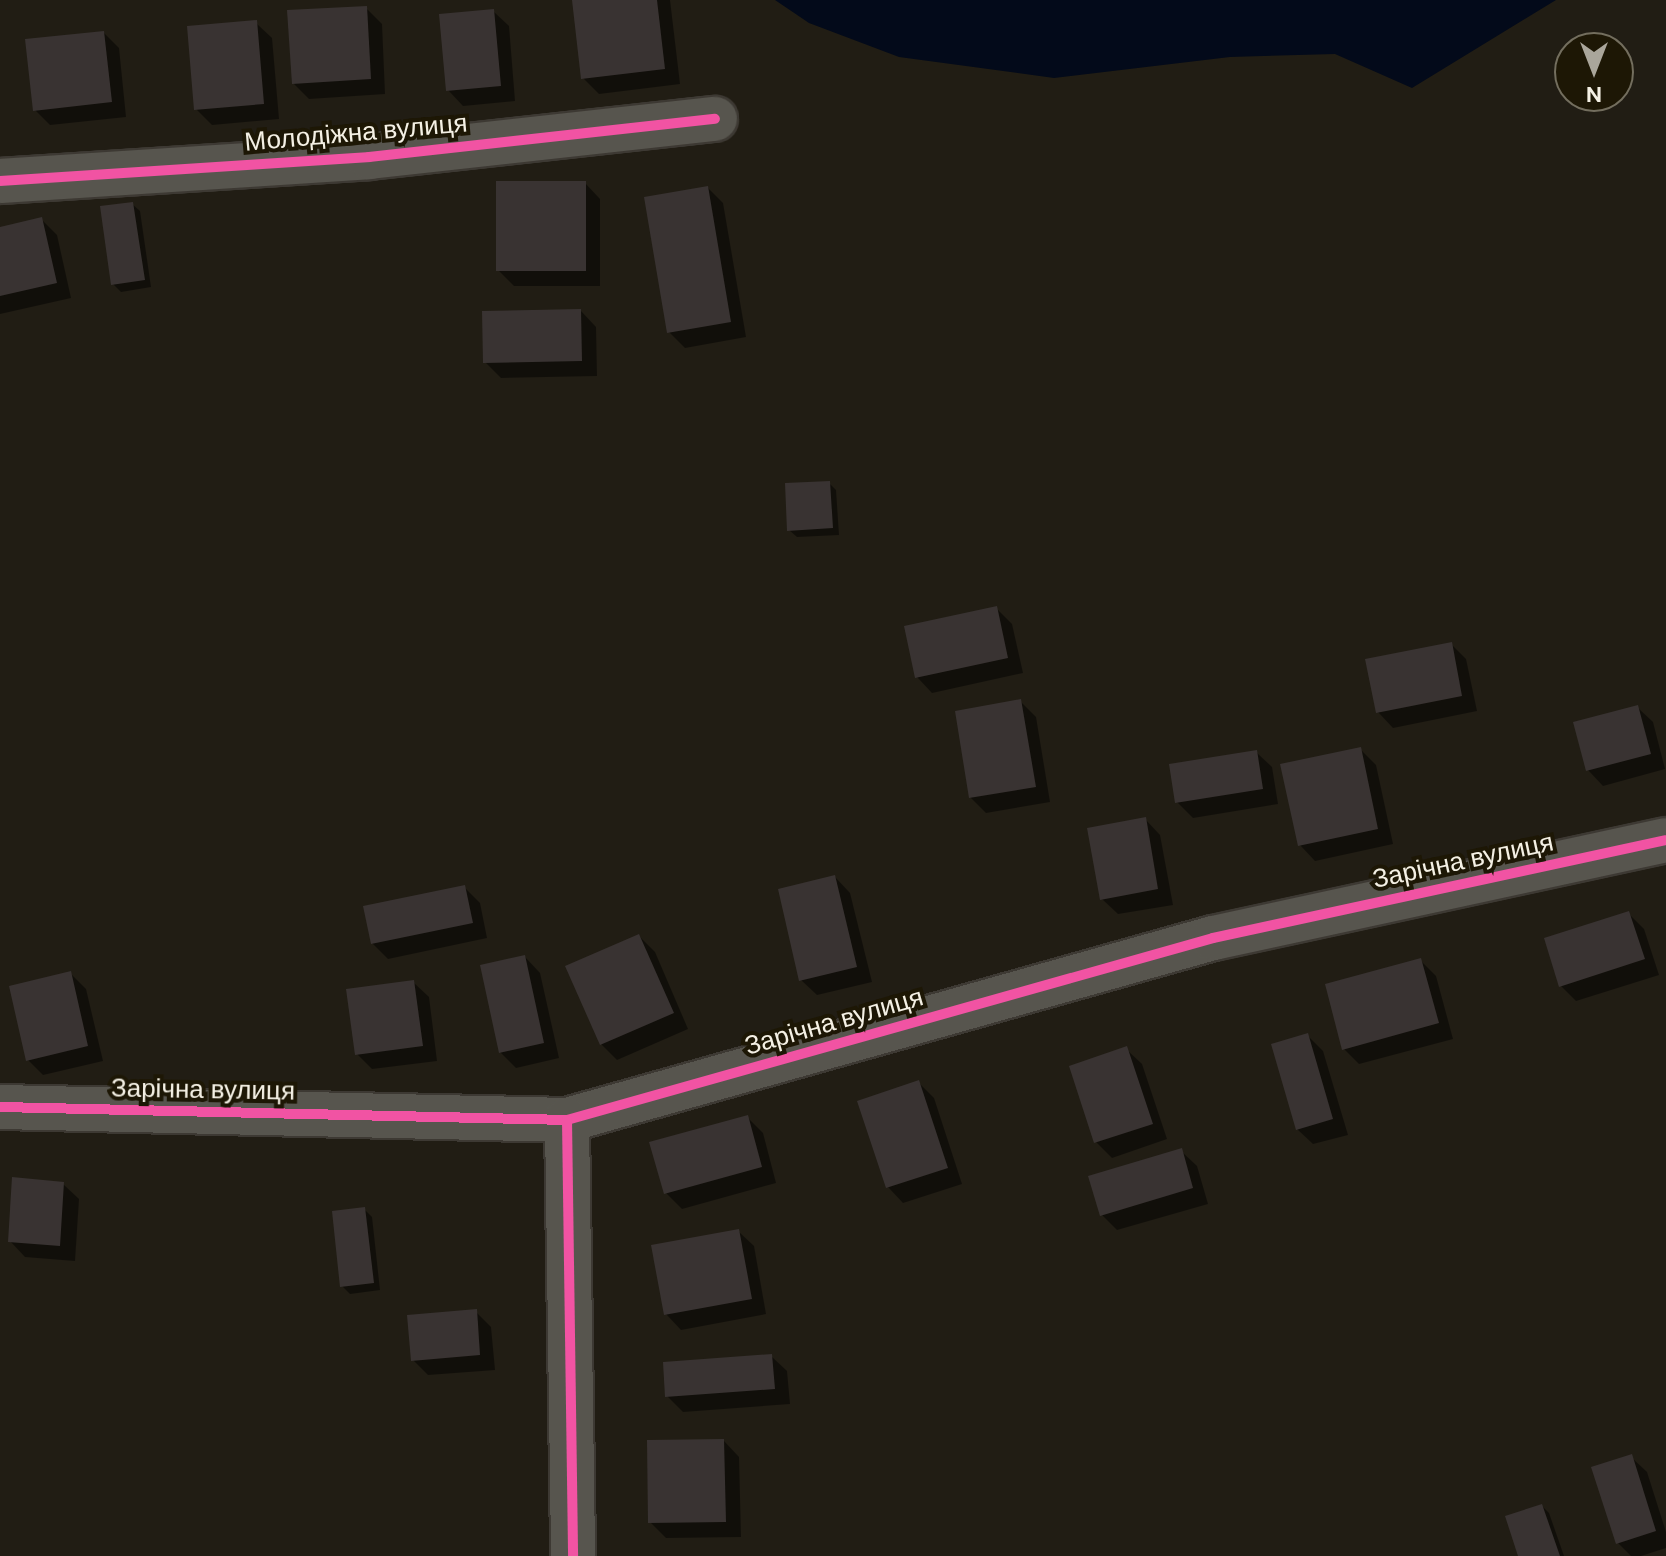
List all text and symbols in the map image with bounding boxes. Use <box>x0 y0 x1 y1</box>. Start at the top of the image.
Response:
north arrow <box>1554 32 1634 112</box>
text: N <box>1586 80 1602 109</box>
street label: Молодіжна вулиця <box>243 108 469 158</box>
street label: Зарічна вулиця <box>1370 827 1556 895</box>
street label: Зарічна вулиця <box>741 982 927 1062</box>
street label: Зарічна вулиця <box>111 1073 295 1107</box>

